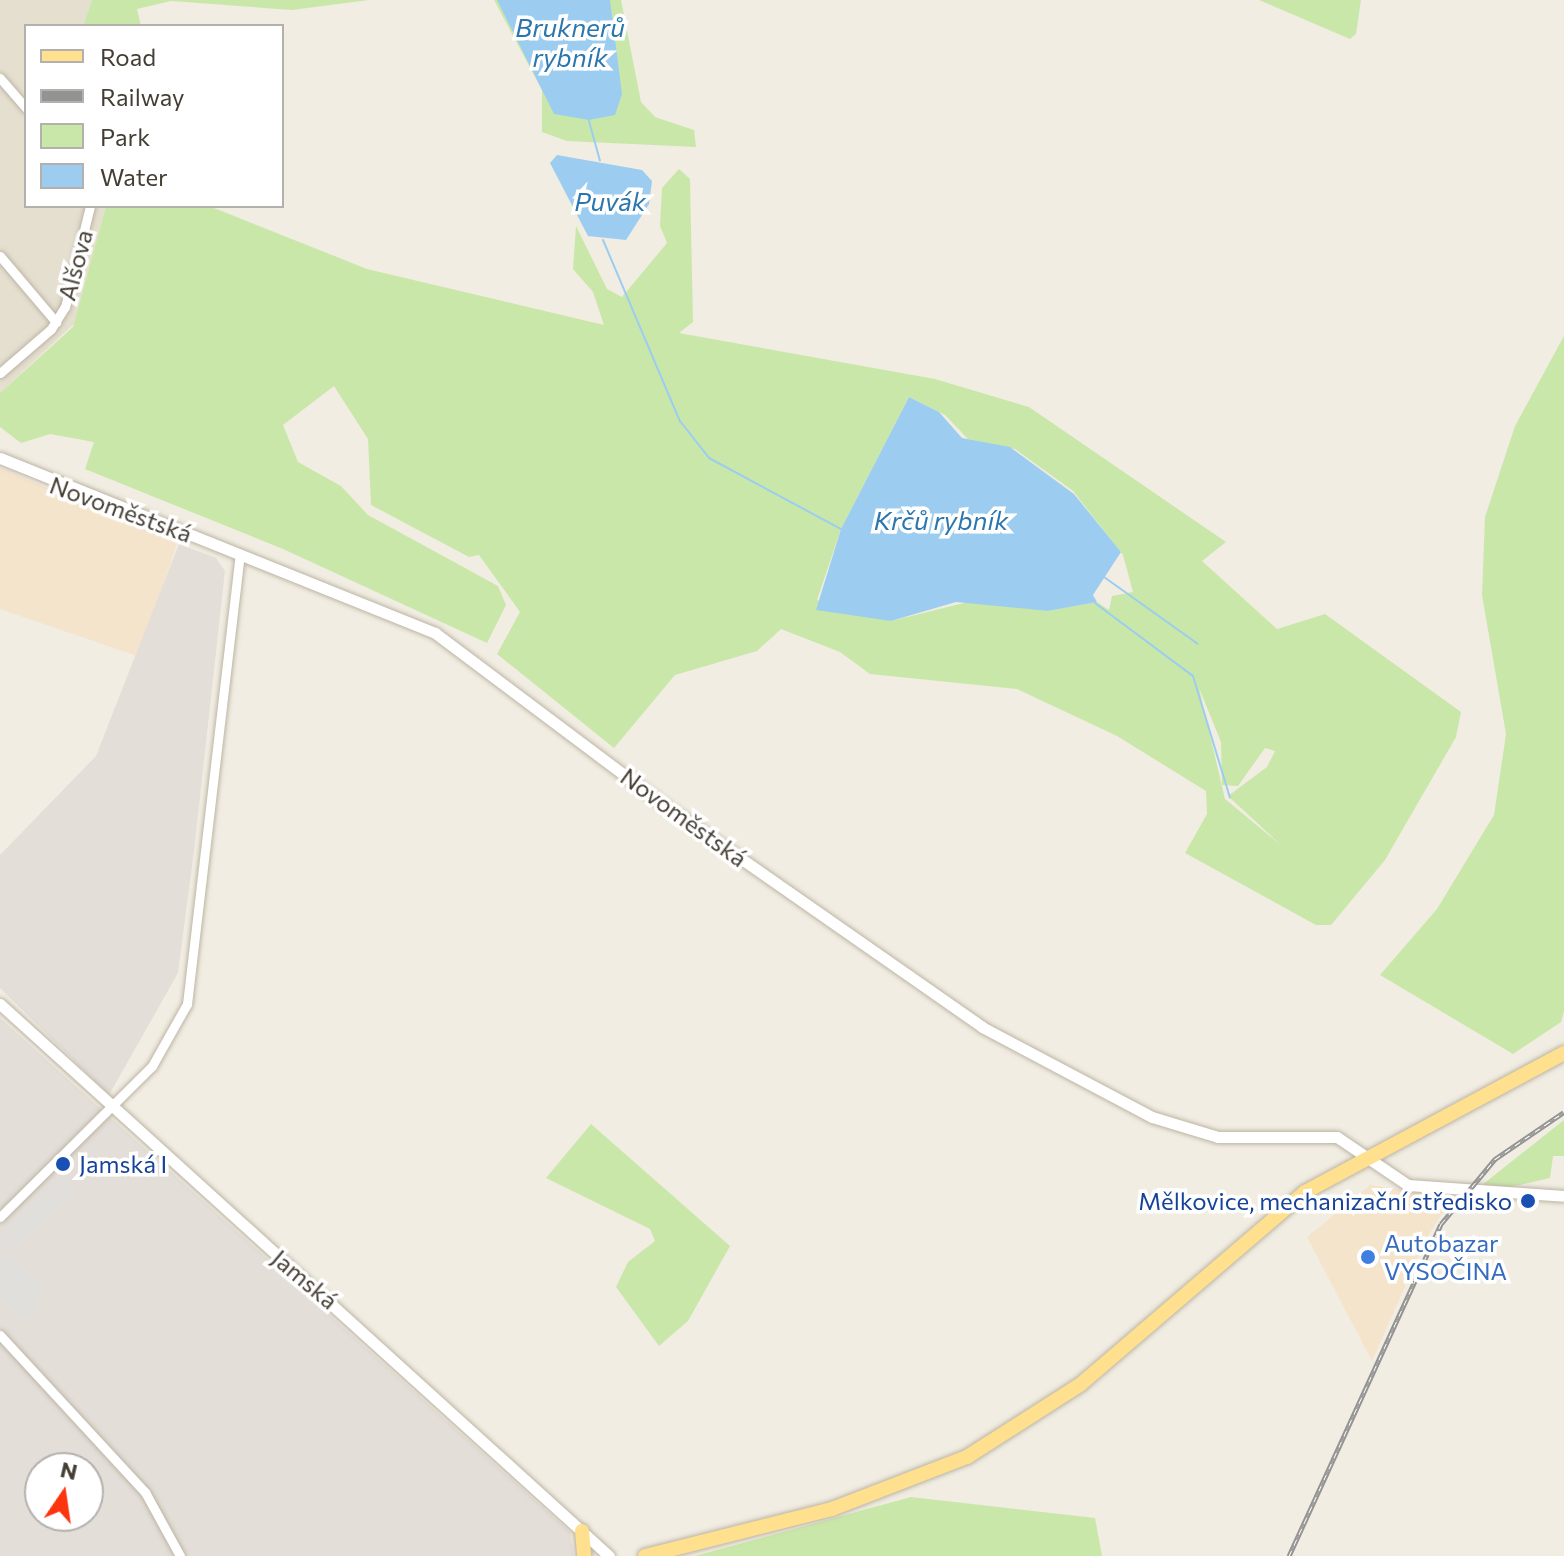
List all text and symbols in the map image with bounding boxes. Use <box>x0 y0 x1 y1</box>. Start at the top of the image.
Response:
water label: Bruknerů rybník <box>515 11 625 72</box>
legend <box>24 24 284 208</box>
text: Road <box>100 42 156 71</box>
text: Railway <box>100 82 185 111</box>
text: Park <box>100 122 150 151</box>
text: Water <box>100 162 168 191</box>
water label: Puvák <box>574 185 646 217</box>
street label: Alšova <box>52 226 98 304</box>
street label: Novoměstská <box>46 470 196 548</box>
water label: Krčů rybník <box>874 504 1008 536</box>
street label: Novoměstská <box>615 762 753 872</box>
place label: Jamská I <box>79 1150 167 1178</box>
marker: Jamská I <box>54 1155 72 1173</box>
place label: Mělkovice, mechanizační středisko <box>1138 1187 1512 1215</box>
marker: Mělkovice, mechanizační středisko <box>1519 1192 1537 1210</box>
place label: Autobazar VYSOČINA <box>1384 1229 1507 1285</box>
street label: Jamská <box>266 1243 344 1315</box>
marker: Autobazar VYSOČINA <box>1359 1248 1377 1266</box>
north arrow <box>24 1452 104 1532</box>
text: N <box>58 1455 80 1485</box>

